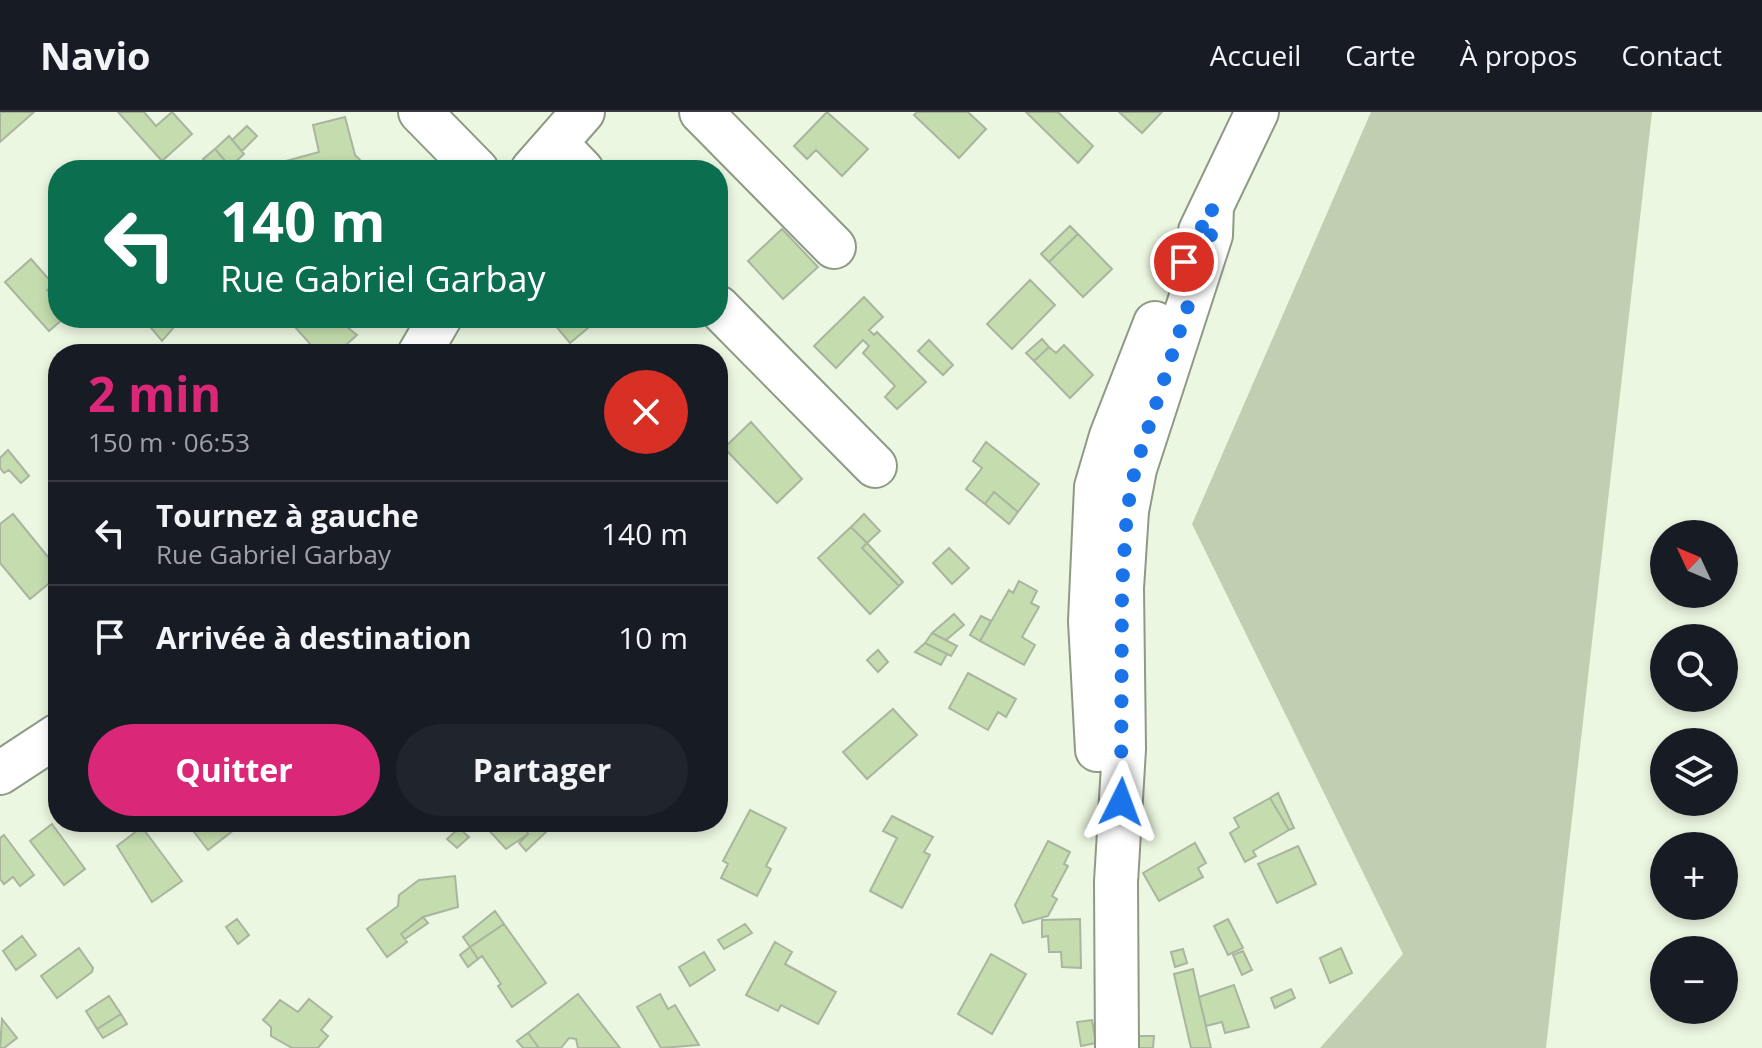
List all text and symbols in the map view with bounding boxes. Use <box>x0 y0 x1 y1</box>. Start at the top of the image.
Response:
text: Navio <box>40 29 151 81</box>
text: Accueil <box>1210 36 1301 74</box>
text: Carte <box>1345 36 1416 74</box>
text: À propos <box>1460 36 1577 74</box>
text: Contact <box>1621 36 1722 74</box>
text: 140 m <box>220 182 386 258</box>
icon: left <box>88 192 192 296</box>
pin <box>1150 228 1218 296</box>
icon: arrive <box>1162 240 1206 284</box>
text: Rue Gabriel Garbay <box>220 254 545 303</box>
text: 2 min <box>88 361 221 426</box>
button: close <box>604 370 688 454</box>
text: 150 m · 06:53 <box>88 424 250 460</box>
text: Tournez à gauche <box>156 495 419 536</box>
icon: left <box>88 511 132 555</box>
text: 140 m <box>601 513 688 554</box>
north arrow <box>1650 520 1738 608</box>
map controls <box>1650 520 1738 1024</box>
text: Rue Gabriel Garbay <box>156 536 391 572</box>
icon: arrive <box>88 615 132 659</box>
text: Arrivée à destination <box>156 617 471 658</box>
text: 10 m <box>618 617 688 658</box>
button: search <box>1650 624 1738 712</box>
button: Quitter <box>88 724 380 816</box>
button: Partager <box>396 724 688 816</box>
button: layers <box>1650 728 1738 816</box>
position arrow <box>1079 760 1163 844</box>
button: + <box>1650 832 1738 920</box>
button: − <box>1650 936 1738 1024</box>

